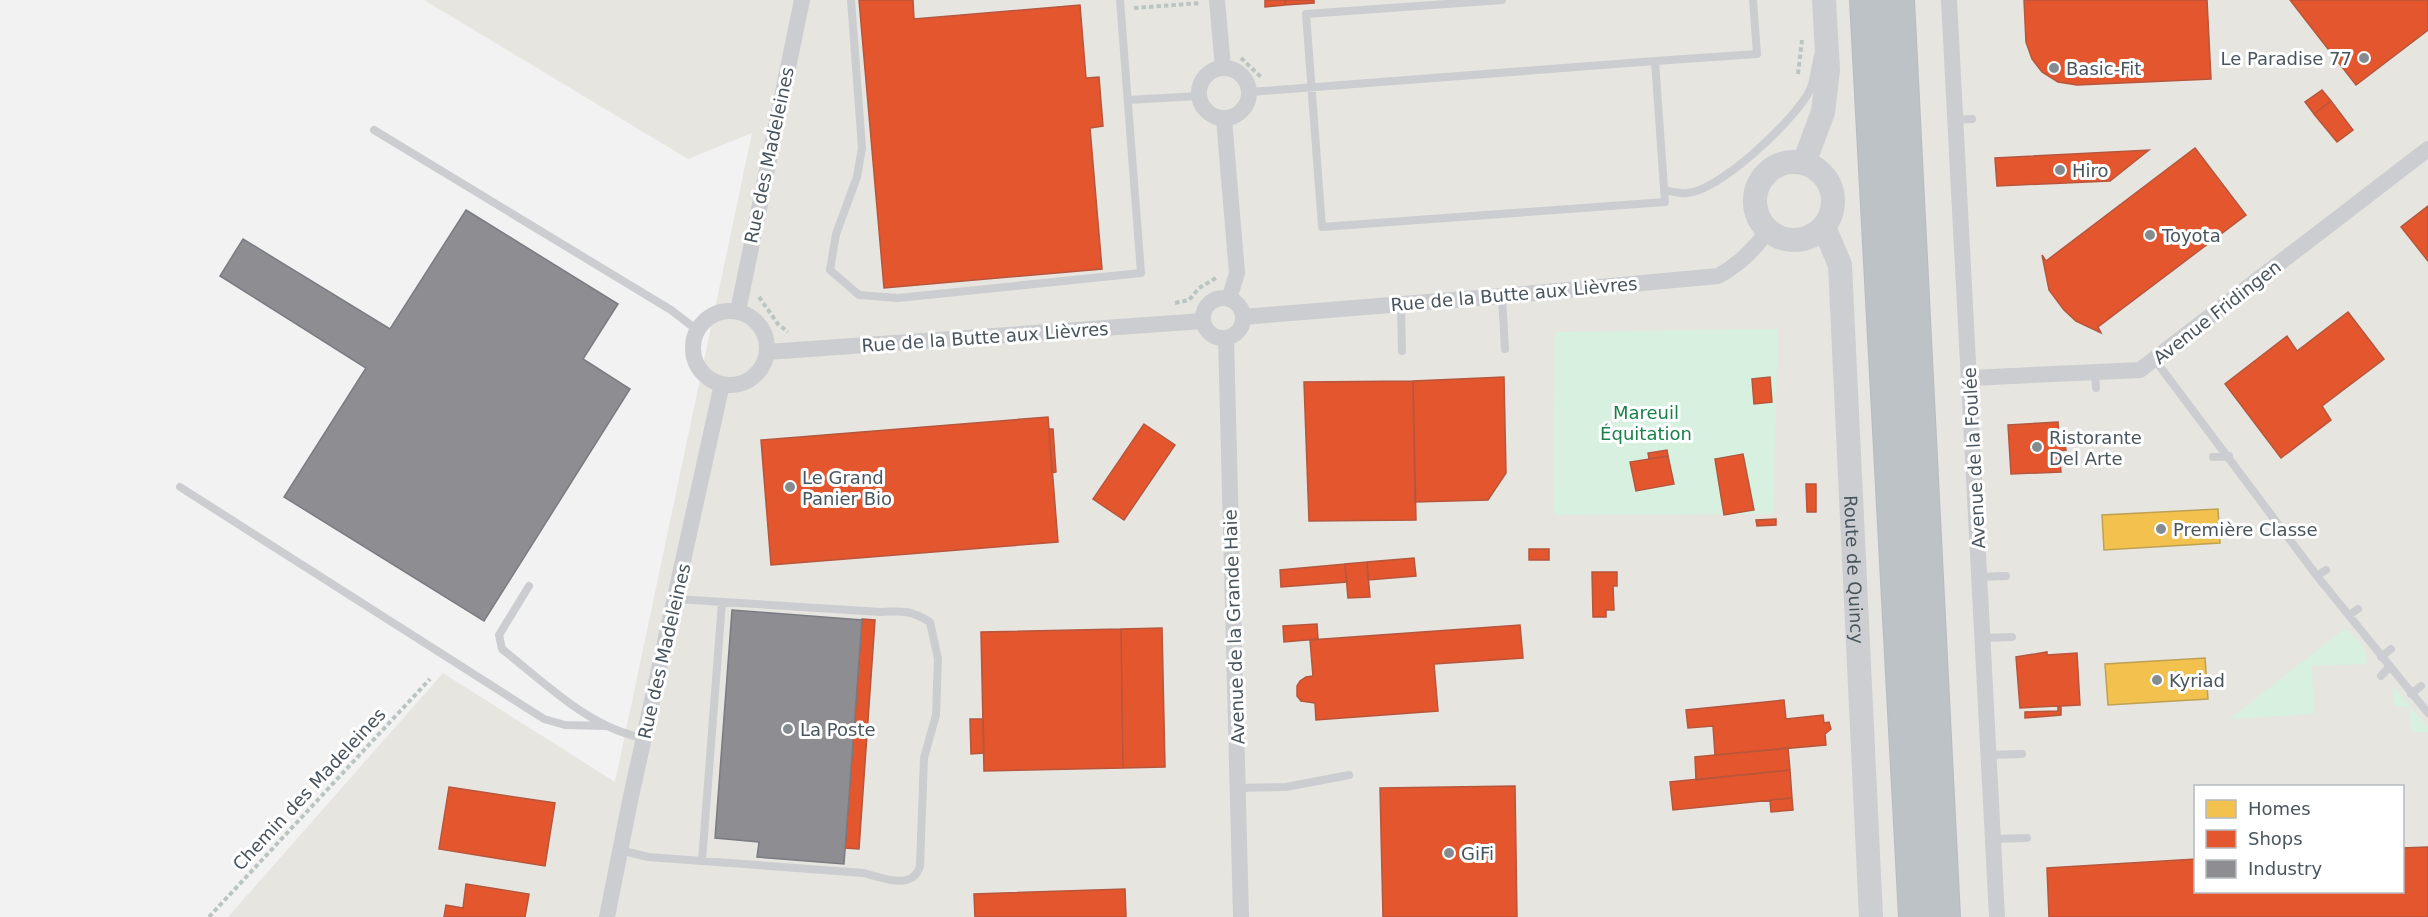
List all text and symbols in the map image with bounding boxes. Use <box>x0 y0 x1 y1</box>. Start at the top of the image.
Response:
place label: Le Paradise 77 <box>2220 48 2352 69</box>
marker: Le Paradise 77 <box>2357 51 2371 65</box>
place label: Basic-Fit <box>2066 58 2141 79</box>
marker: Basic-Fit <box>2047 61 2061 75</box>
street label: Rue des Madeleines <box>740 65 798 245</box>
place label: Hiro <box>2072 160 2109 181</box>
marker: Hiro <box>2053 163 2067 177</box>
place label: Toyota <box>2161 225 2221 246</box>
marker: Toyota <box>2143 228 2157 242</box>
street label: Avenue Fridingen <box>2149 256 2285 368</box>
street label: Rue de la Butte aux Lièvres <box>1390 273 1638 315</box>
street label: Rue de la Butte aux Lièvres <box>861 318 1109 356</box>
street label: Avenue de la Foulée <box>1959 367 1989 549</box>
park label: Mareuil Équitation <box>1600 402 1692 444</box>
place label: Ristorante Del Arte <box>2049 427 2142 469</box>
marker: Ristorante Del Arte <box>2030 440 2044 454</box>
place label: Le Grand Panier Bio <box>802 467 892 509</box>
marker: Le Grand Panier Bio <box>783 480 797 494</box>
street label: Route de Quincy <box>1840 495 1869 645</box>
street label: Avenue de la Grande Haie <box>1219 509 1249 745</box>
place label: Première Classe <box>2173 519 2317 540</box>
marker: Première Classe <box>2154 522 2168 536</box>
street label: Rue des Madeleines <box>634 561 694 741</box>
place label: Kyriad <box>2169 670 2225 691</box>
marker: Kyriad <box>2150 673 2164 687</box>
street label: Chemin des Madeleines <box>228 703 390 875</box>
place label: La Poste <box>800 719 876 740</box>
marker: La Poste <box>781 722 795 736</box>
legend <box>2194 785 2404 893</box>
text: Homes <box>2248 798 2311 819</box>
text: Shops <box>2248 828 2303 849</box>
place label: GiFi <box>1461 843 1494 864</box>
marker: GiFi <box>1442 846 1456 860</box>
text: Industry <box>2248 858 2322 879</box>

